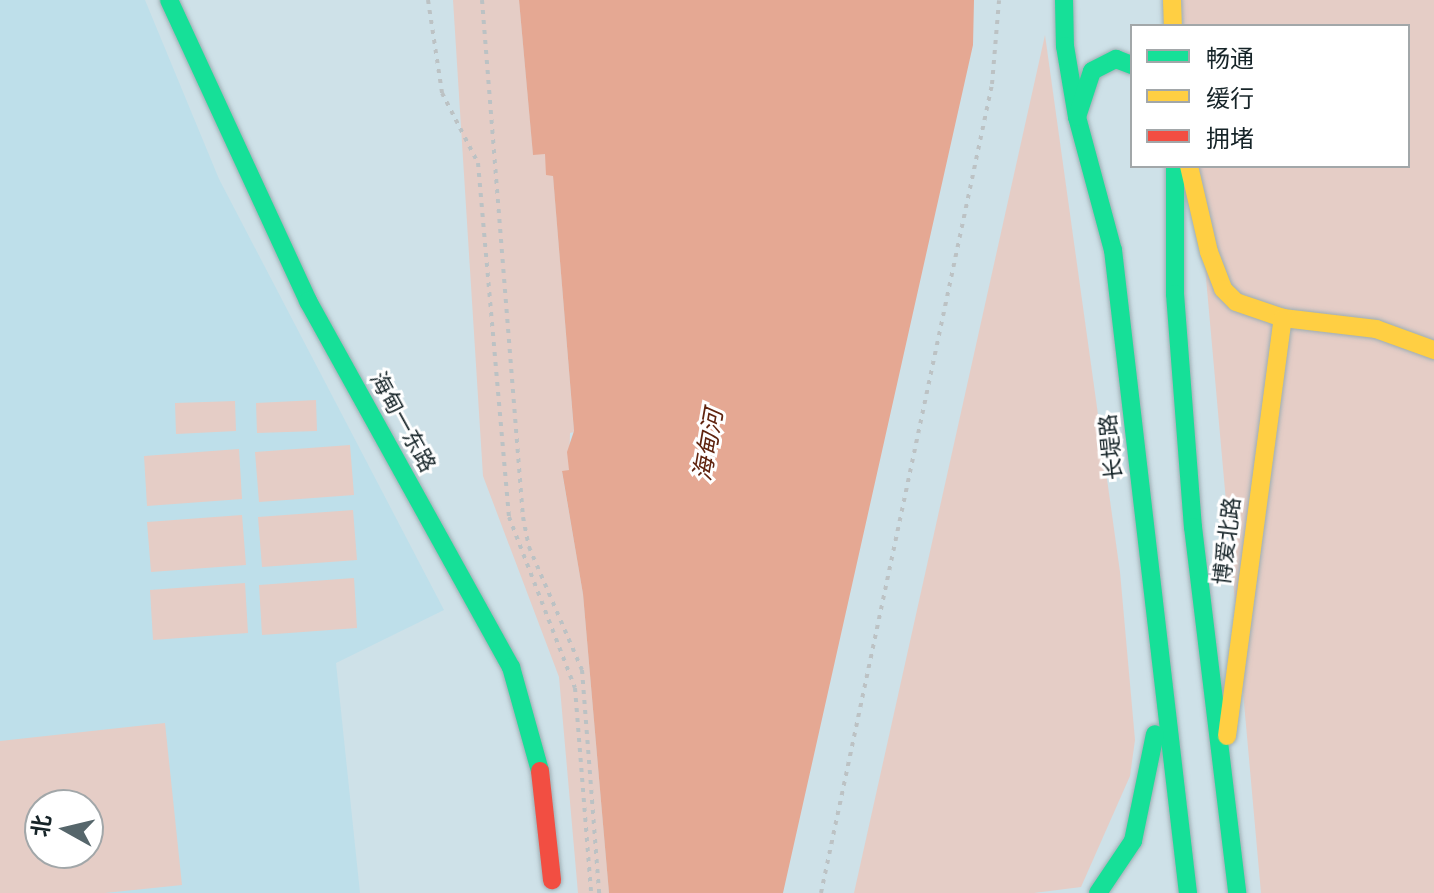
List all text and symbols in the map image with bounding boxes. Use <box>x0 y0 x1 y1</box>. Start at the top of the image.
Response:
legend <box>1130 24 1410 168</box>
text: 畅通 <box>1206 45 1254 72</box>
text: 缓行 <box>1206 85 1254 112</box>
text: 拥堵 <box>1206 125 1254 152</box>
street label: 海甸一东路 <box>365 367 441 477</box>
water label: 海甸河 <box>688 407 728 483</box>
street label: 长堤路 <box>1094 413 1128 481</box>
street label: 博爱北路 <box>1209 496 1245 586</box>
north arrow <box>24 789 104 869</box>
text: 北 <box>28 813 56 839</box>

